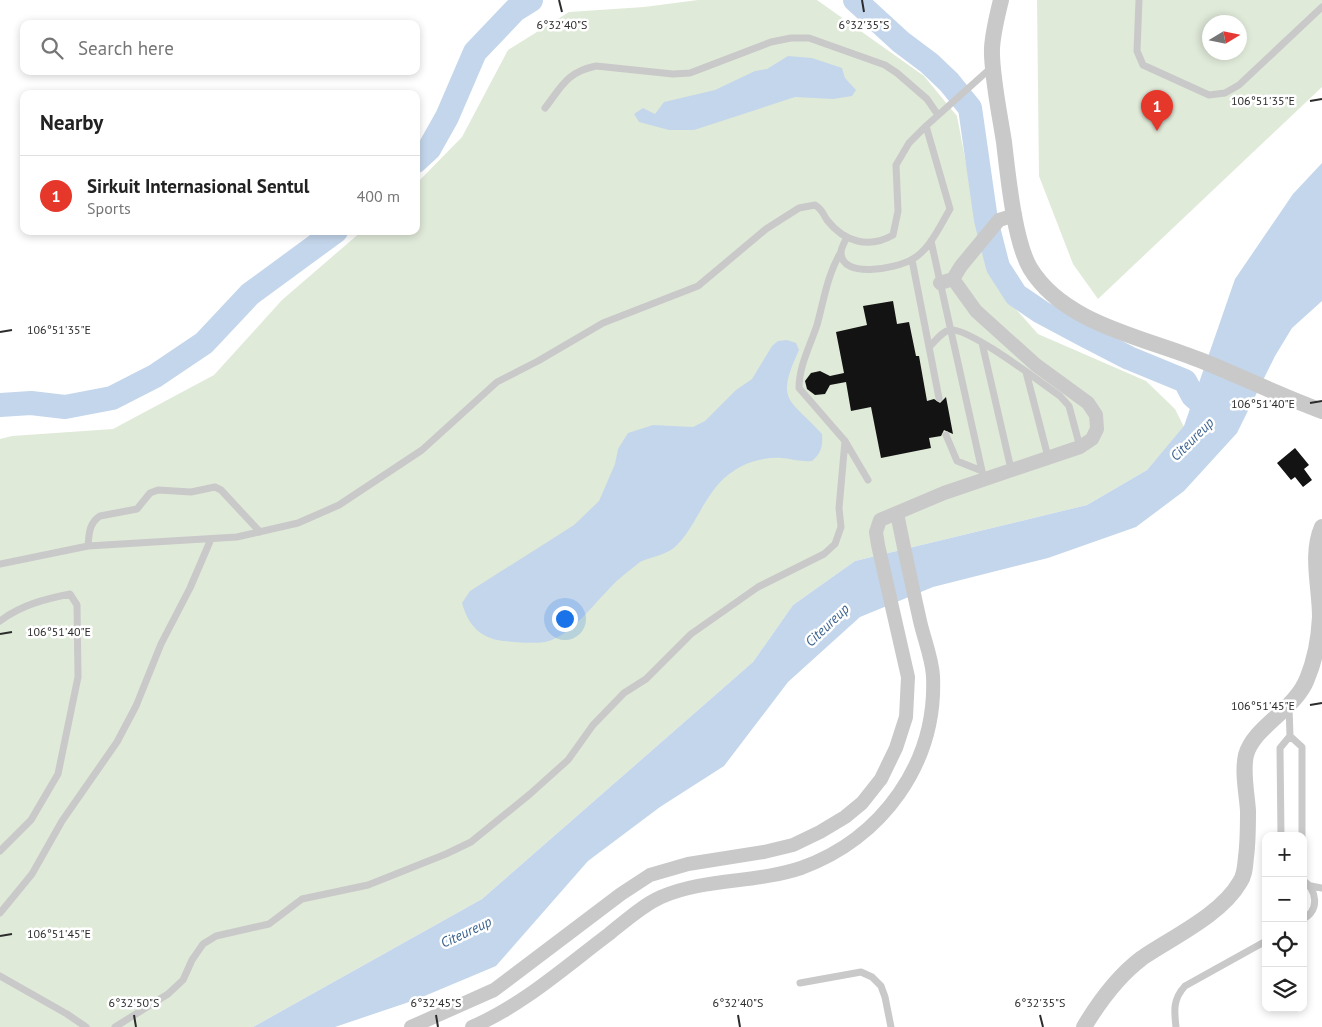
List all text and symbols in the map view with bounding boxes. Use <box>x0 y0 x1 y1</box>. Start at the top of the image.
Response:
north arrow <box>1202 15 1247 60</box>
text: 6°32'40"S <box>537 17 587 32</box>
text: 6°32'35"S <box>839 17 889 32</box>
search box <box>20 20 420 75</box>
icon: search <box>38 34 66 62</box>
text: Search here <box>78 36 174 60</box>
pin: 1 <box>1141 90 1173 131</box>
text: 106°51'35"E <box>1231 93 1295 108</box>
text: Nearby <box>40 109 103 136</box>
text: Sirkuit Internasional Sentul <box>87 174 309 198</box>
text: 1 <box>51 186 61 206</box>
text: 400 m <box>357 186 400 206</box>
text: Sports <box>87 198 131 218</box>
text: 106°51'35"E <box>27 322 91 337</box>
text: 106°51'40"E <box>1231 396 1295 411</box>
water label: Citeureup <box>1166 413 1218 465</box>
water label: Citeureup <box>801 600 853 650</box>
your location <box>552 606 578 632</box>
text: 106°51'40"E <box>27 624 91 639</box>
text: 106°51'45"E <box>1231 698 1295 713</box>
map controls <box>1262 832 1307 1012</box>
button: + <box>1262 832 1307 877</box>
button: − <box>1262 877 1307 922</box>
water label: Citeureup <box>438 912 494 952</box>
button: locate <box>1262 922 1307 967</box>
text: 106°51'45"E <box>27 926 91 941</box>
button: layers <box>1262 967 1307 1012</box>
text: 6°32'50"S <box>109 995 159 1010</box>
text: 6°32'45"S <box>411 995 461 1010</box>
text: 6°32'40"S <box>713 995 763 1010</box>
text: 6°32'35"S <box>1015 995 1065 1010</box>

